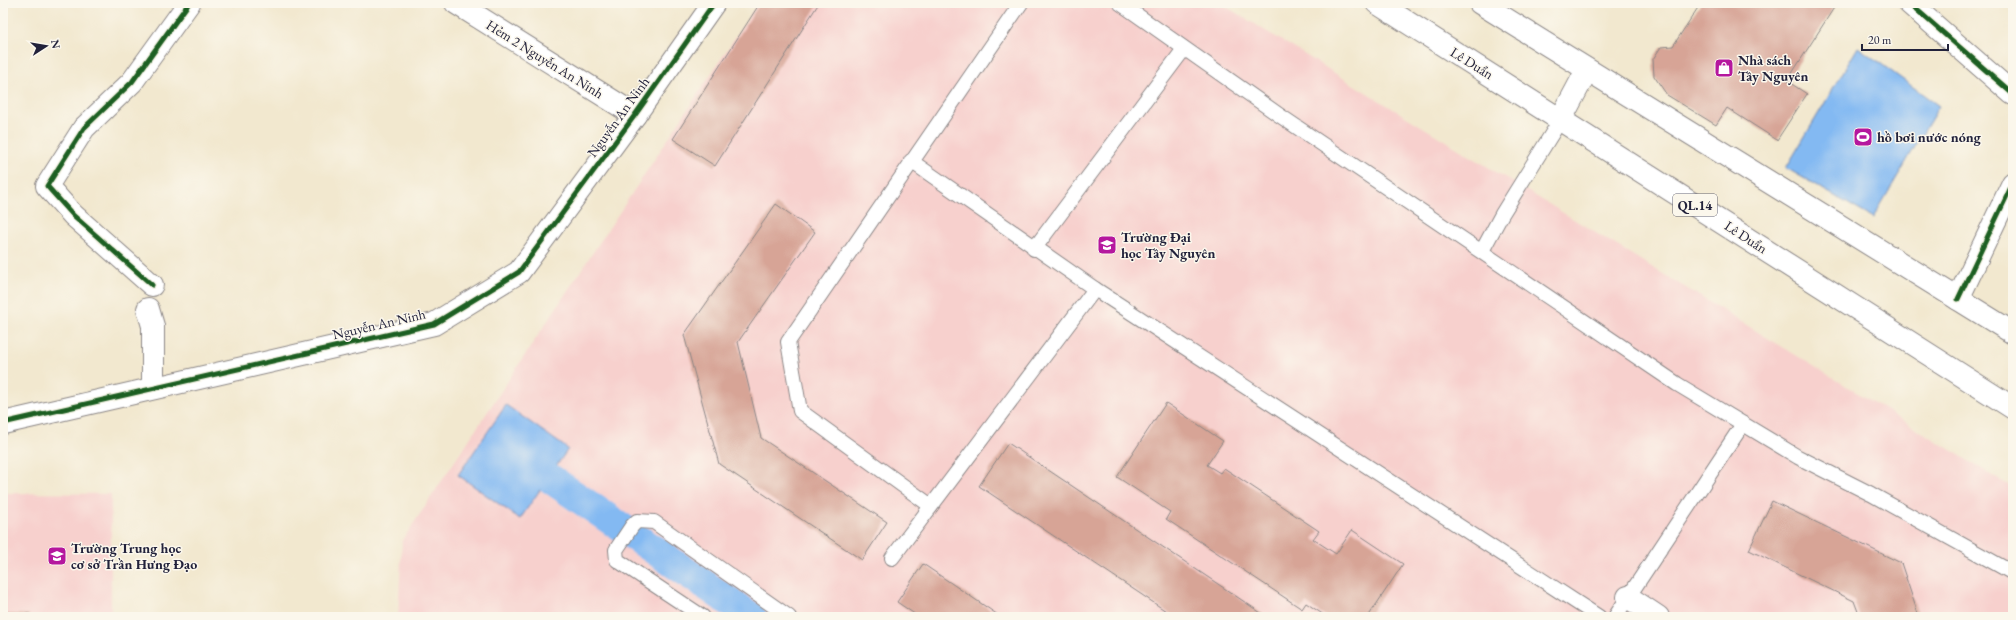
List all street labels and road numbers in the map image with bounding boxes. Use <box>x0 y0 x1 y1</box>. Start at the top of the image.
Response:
street label: Hẻm 2 Nguyễn An Ninh <box>483 16 607 102</box>
street label: Lê Duẩn <box>1447 43 1497 83</box>
street label: Nguyễn An Ninh <box>583 73 653 161</box>
road number: QL.14 <box>1673 194 1717 216</box>
street label: Lê Duẩn <box>1721 217 1771 258</box>
street label: Nguyễn An Ninh <box>331 305 427 343</box>

